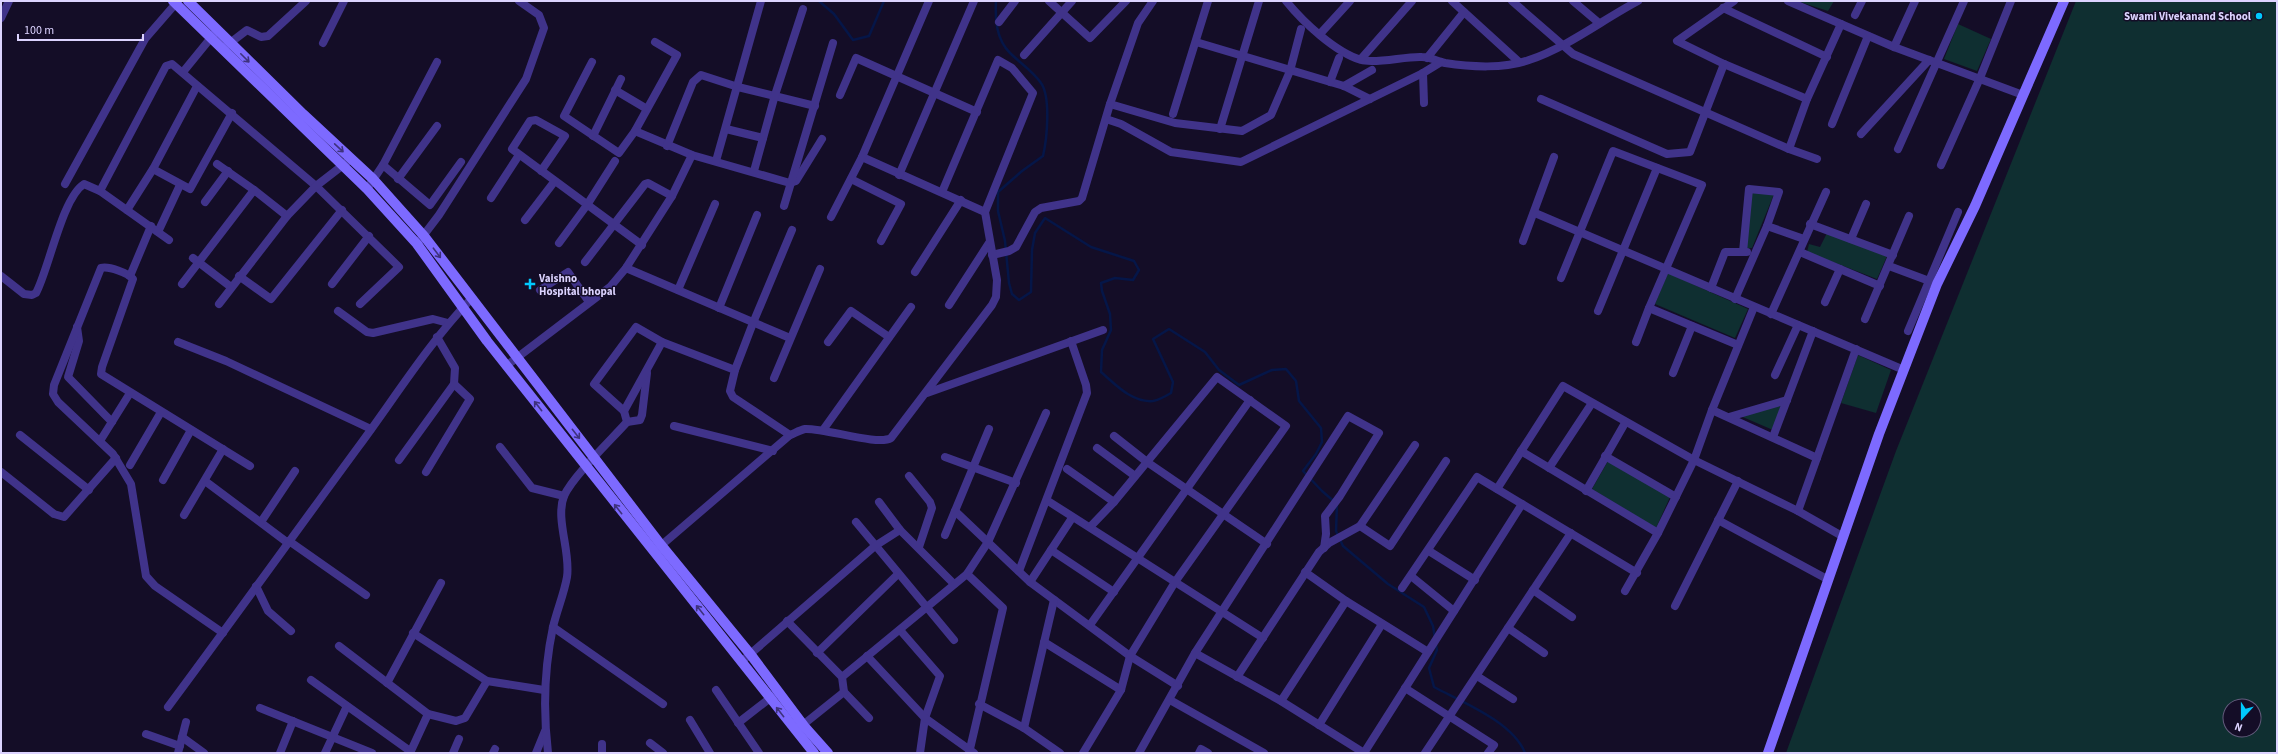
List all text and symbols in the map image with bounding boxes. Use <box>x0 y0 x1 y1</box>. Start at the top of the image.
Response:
place label: Swami Vivekanand School <box>2124 9 2252 24</box>
marker: Swami Vivekanand School <box>2254 11 2264 21</box>
scale bar <box>18 16 143 42</box>
text: 100 m <box>24 22 54 39</box>
one-way arrow <box>240 53 250 63</box>
one-way arrow <box>334 143 344 153</box>
one-way arrow <box>432 248 441 259</box>
place label: Vaishno Hospital bhopal <box>538 271 616 299</box>
marker: Vaishno Hospital bhopal <box>524 278 536 290</box>
one-way arrow <box>534 401 542 412</box>
one-way arrow <box>571 429 580 440</box>
one-way arrow <box>614 503 623 514</box>
one-way arrow <box>695 604 704 615</box>
north arrow <box>2222 698 2262 738</box>
one-way arrow <box>776 707 785 718</box>
text: N <box>2232 719 2245 735</box>

